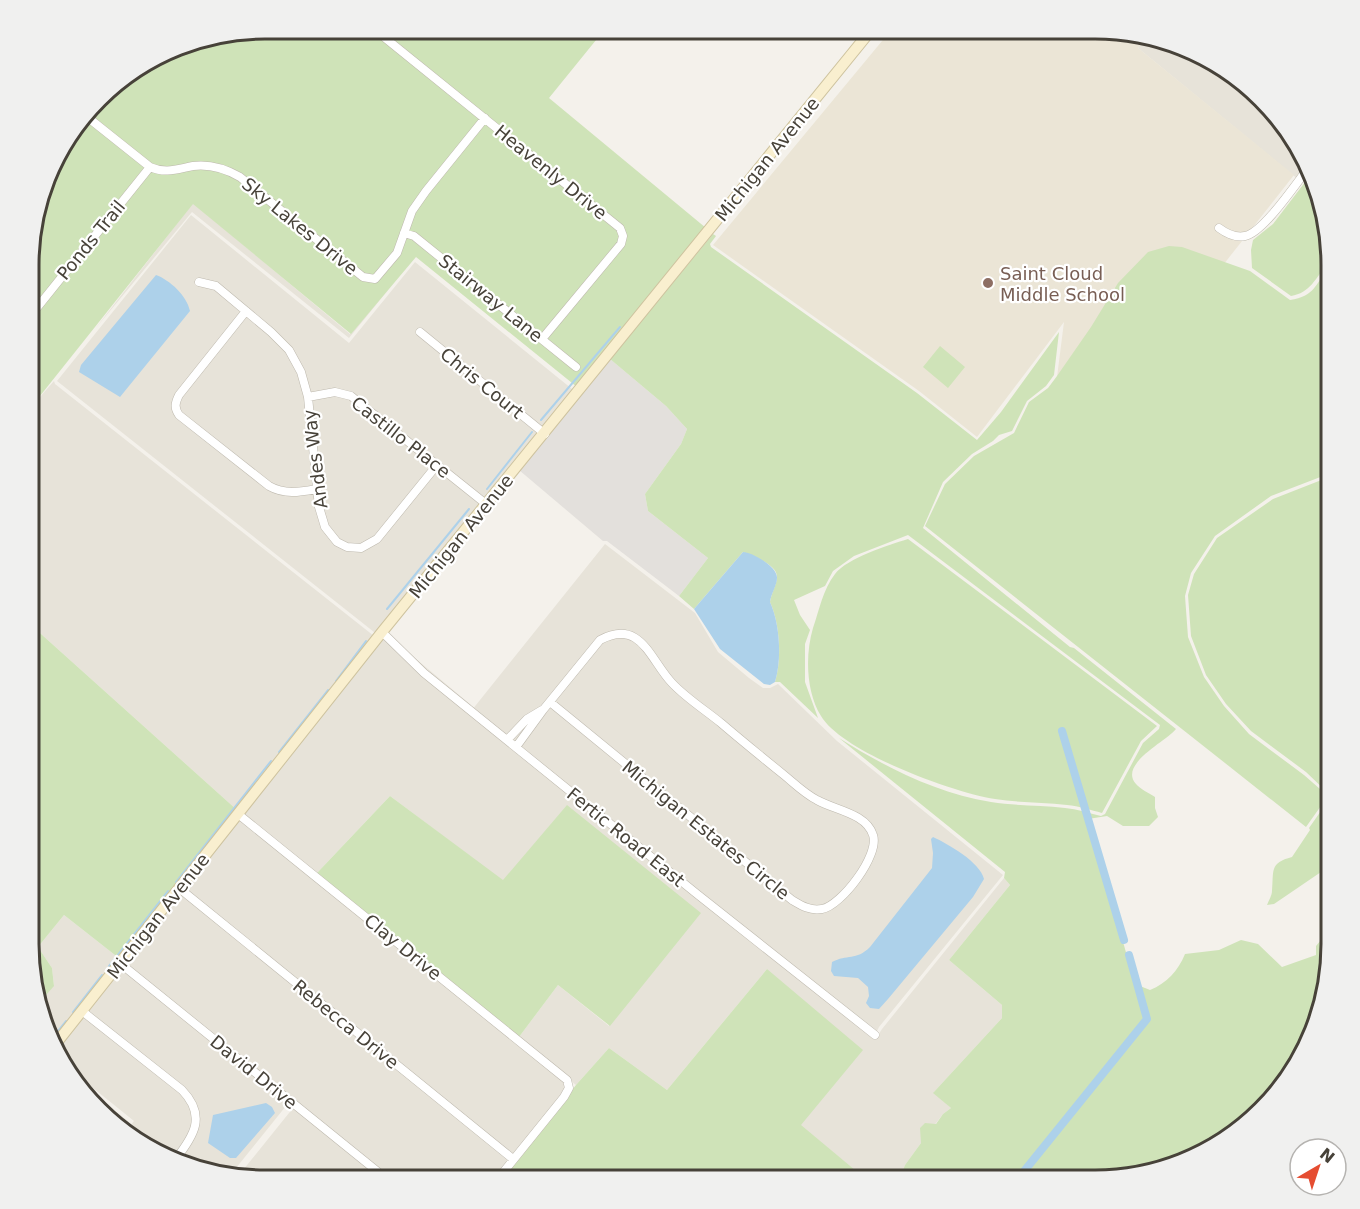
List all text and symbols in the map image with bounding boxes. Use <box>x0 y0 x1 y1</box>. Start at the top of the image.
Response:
street label: Michigan Avenue <box>711 93 823 225</box>
street label: Heavenly Drive <box>491 120 611 224</box>
street label: Sky Lakes Drive <box>238 173 362 279</box>
street label: Ponds Trail <box>53 196 129 284</box>
street label: Stairway Lane <box>435 250 547 346</box>
place label: Saint Cloud Middle School <box>1000 263 1125 305</box>
marker: Saint Cloud Middle School <box>981 276 995 290</box>
street label: Chris Court <box>436 343 528 423</box>
street label: Castillo Place <box>347 392 455 482</box>
street label: Andes Way <box>298 408 331 510</box>
street label: Michigan Avenue <box>405 470 517 602</box>
street label: Michigan Estates Circle <box>618 756 794 904</box>
street label: Fertic Road East <box>563 783 689 891</box>
street label: Michigan Avenue <box>103 849 213 983</box>
street label: Clay Drive <box>360 910 446 984</box>
street label: Rebecca Drive <box>289 975 403 1073</box>
street label: David Drive <box>206 1031 302 1113</box>
north arrow <box>1288 1137 1348 1197</box>
text: N <box>1316 1144 1338 1167</box>

